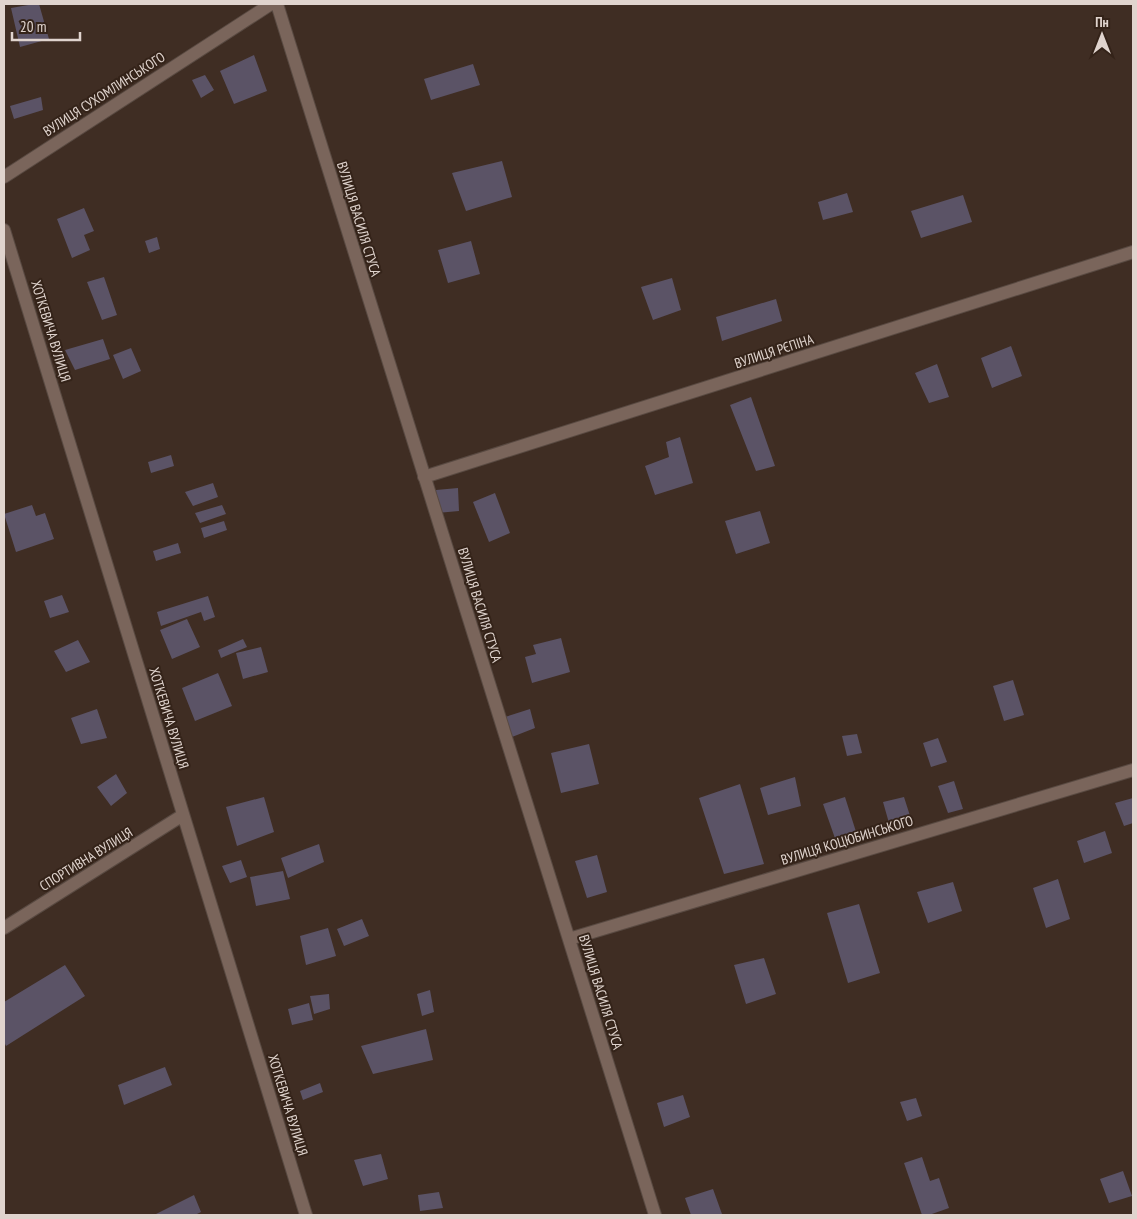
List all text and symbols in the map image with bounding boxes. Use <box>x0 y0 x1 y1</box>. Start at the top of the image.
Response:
scale bar <box>12 10 80 42</box>
north arrow <box>1077 10 1127 60</box>
text: Пн <box>1095 13 1109 31</box>
text: 20 m <box>20 17 46 36</box>
street label: ВУЛИЦЯ СУХОМЛИНСЬКОГО <box>40 48 169 140</box>
street label: ВУЛИЦЯ ВАСИЛЯ СТУСА <box>333 159 385 279</box>
street label: ХОТКЕВИЧА ВУЛИЦЯ <box>27 278 75 384</box>
street label: ВУЛИЦЯ РЄПІНА <box>732 330 816 372</box>
street label: ВУЛИЦЯ ВАСИЛЯ СТУСА <box>454 545 506 665</box>
street label: ХОТКЕВИЧА ВУЛИЦЯ <box>145 665 193 771</box>
street label: ВУЛИЦЯ КОЦЮБИНСЬКОГО <box>779 811 916 869</box>
street label: СПОРТИВНА ВУЛИЦЯ <box>36 823 136 895</box>
street label: ВУЛИЦЯ ВАСИЛЯ СТУСА <box>575 932 627 1052</box>
street label: ХОТКЕВИЧА ВУЛИЦЯ <box>264 1052 312 1158</box>

